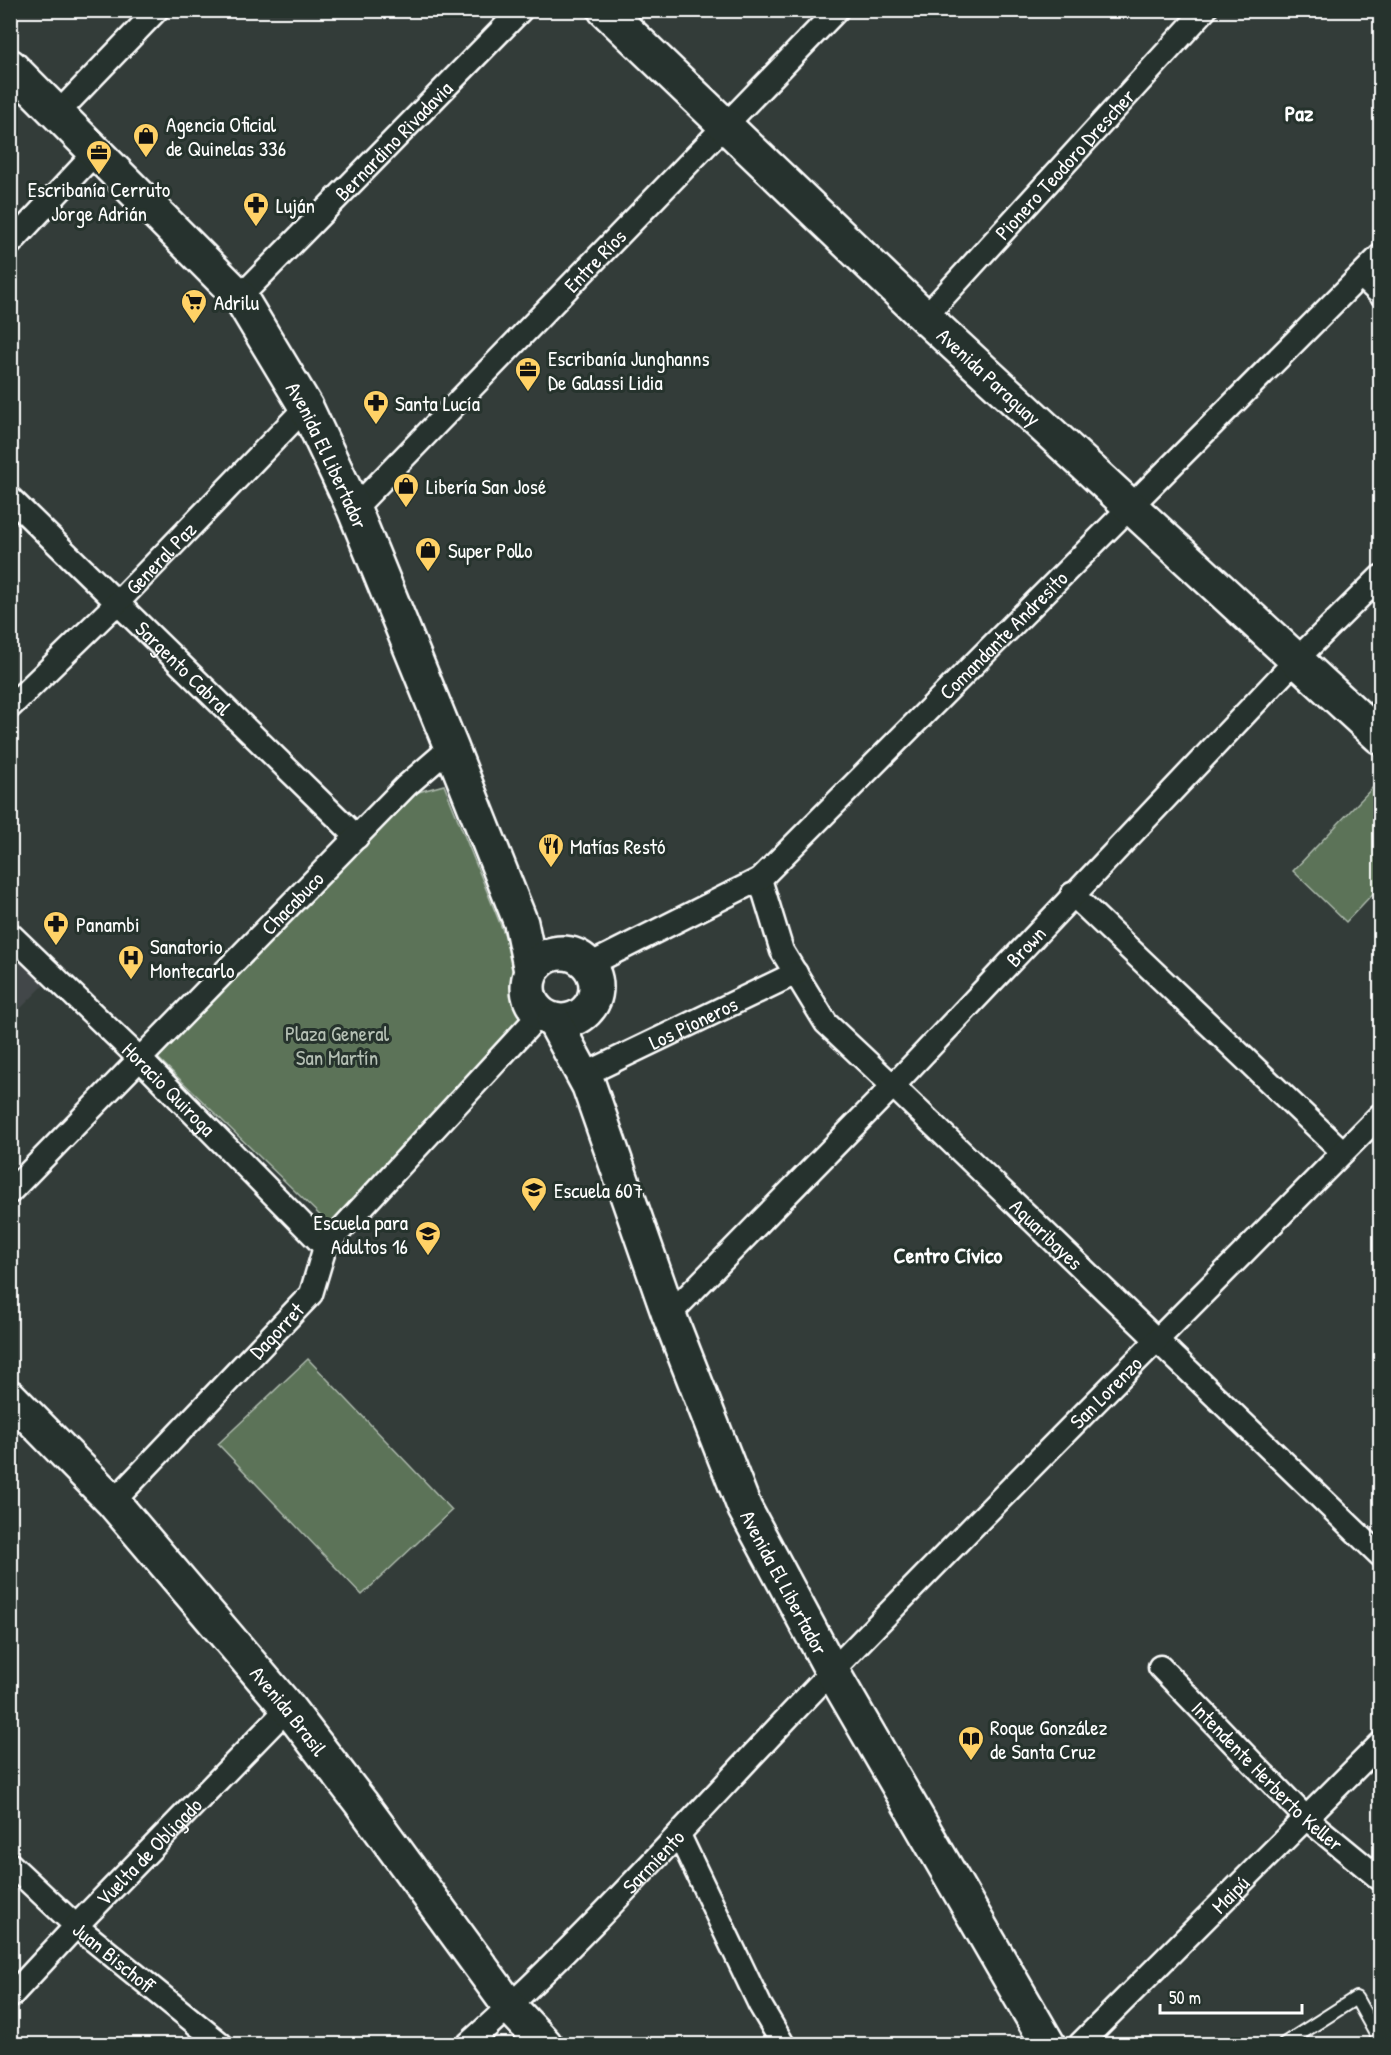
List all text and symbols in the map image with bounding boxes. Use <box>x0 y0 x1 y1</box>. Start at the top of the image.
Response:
street label: Bernardino Rivadavia <box>328 74 459 207</box>
street label: Pionero Teodoro Drescher <box>988 82 1141 246</box>
district label: Paz <box>1285 98 1314 128</box>
place label: Agencia Oficial de Quinelas 336 <box>166 110 286 163</box>
shop icon: Agencia Oficial de Quinelas 336 <box>131 121 161 159</box>
office icon: Escribanía Cerruto Jorge Adrián <box>84 138 114 176</box>
place label: Escribanía Cerruto Jorge Adrián <box>28 175 170 228</box>
pharmacy icon: Luján <box>241 190 271 228</box>
place label: Luján <box>276 191 315 220</box>
street label: Entre Ríos <box>557 222 632 299</box>
supermarket icon: Adrilu <box>179 287 209 325</box>
place label: Adrilu <box>214 288 260 317</box>
street label: Avenida Paraguay <box>931 321 1048 432</box>
place label: Escribanía Junghanns De Galassi Lidia <box>548 344 710 397</box>
office icon: Escribanía Junghanns De Galassi Lidia <box>513 355 543 393</box>
street label: Avenida El Libertador <box>280 376 375 533</box>
pharmacy icon: Santa Lucía <box>361 388 391 426</box>
place label: Santa Lucía <box>395 389 480 418</box>
shop icon: Libería San José <box>391 471 421 509</box>
place label: Libería San José <box>426 472 546 501</box>
street label: General Paz <box>119 515 202 600</box>
shop icon: Super Pollo <box>413 535 443 573</box>
place label: Super Pollo <box>448 536 532 565</box>
street label: Comandante Andresito <box>932 564 1074 706</box>
street label: Sargento Cabral <box>129 614 239 722</box>
restaurant icon: Matías Restó <box>536 831 566 869</box>
place label: Matías Restó <box>570 832 665 861</box>
street label: Chacabuco <box>254 865 330 941</box>
pharmacy icon: Panambi <box>41 909 71 947</box>
place label: Panambi <box>76 910 140 939</box>
street label: Brown <box>999 919 1052 973</box>
place label: Sanatorio Montecarlo <box>150 932 235 985</box>
hospital icon: Sanatorio Montecarlo <box>116 943 146 981</box>
street label: Los Pioneros <box>644 989 742 1056</box>
park label: Plaza General San Martín <box>285 1019 389 1072</box>
street label: Horacio Quiroga <box>116 1035 222 1142</box>
school or university icon: Escuela 607 <box>519 1175 549 1213</box>
place label: Escuela 607 <box>554 1176 643 1205</box>
street label: Aguaribayes <box>1004 1192 1090 1276</box>
place label: Escuela para Adultos 16 <box>314 1208 408 1261</box>
school or university icon: Escuela para Adultos 16 <box>413 1219 443 1257</box>
district label: Centro Cívico <box>894 1240 1003 1270</box>
street label: Dagorret <box>243 1295 311 1365</box>
street label: San Lorenzo <box>1063 1349 1148 1435</box>
street label: Avenida El Libertador <box>734 1505 835 1660</box>
street label: Avenida Brasil <box>244 1659 334 1762</box>
street label: Intendente Herberto Keller <box>1185 1694 1349 1857</box>
place label: Roque González de Santa Cruz <box>990 1713 1108 1766</box>
library icon: Roque González de Santa Cruz <box>956 1724 986 1762</box>
street label: Vuelta de Obligado <box>89 1791 208 1912</box>
street label: Sarmiento <box>615 1823 690 1900</box>
street label: Maipú <box>1205 1868 1256 1919</box>
street label: Juan Bischoff <box>67 1915 162 2000</box>
scale bar <box>1160 1977 1302 2015</box>
text: 50 m <box>1169 1985 1201 2010</box>

